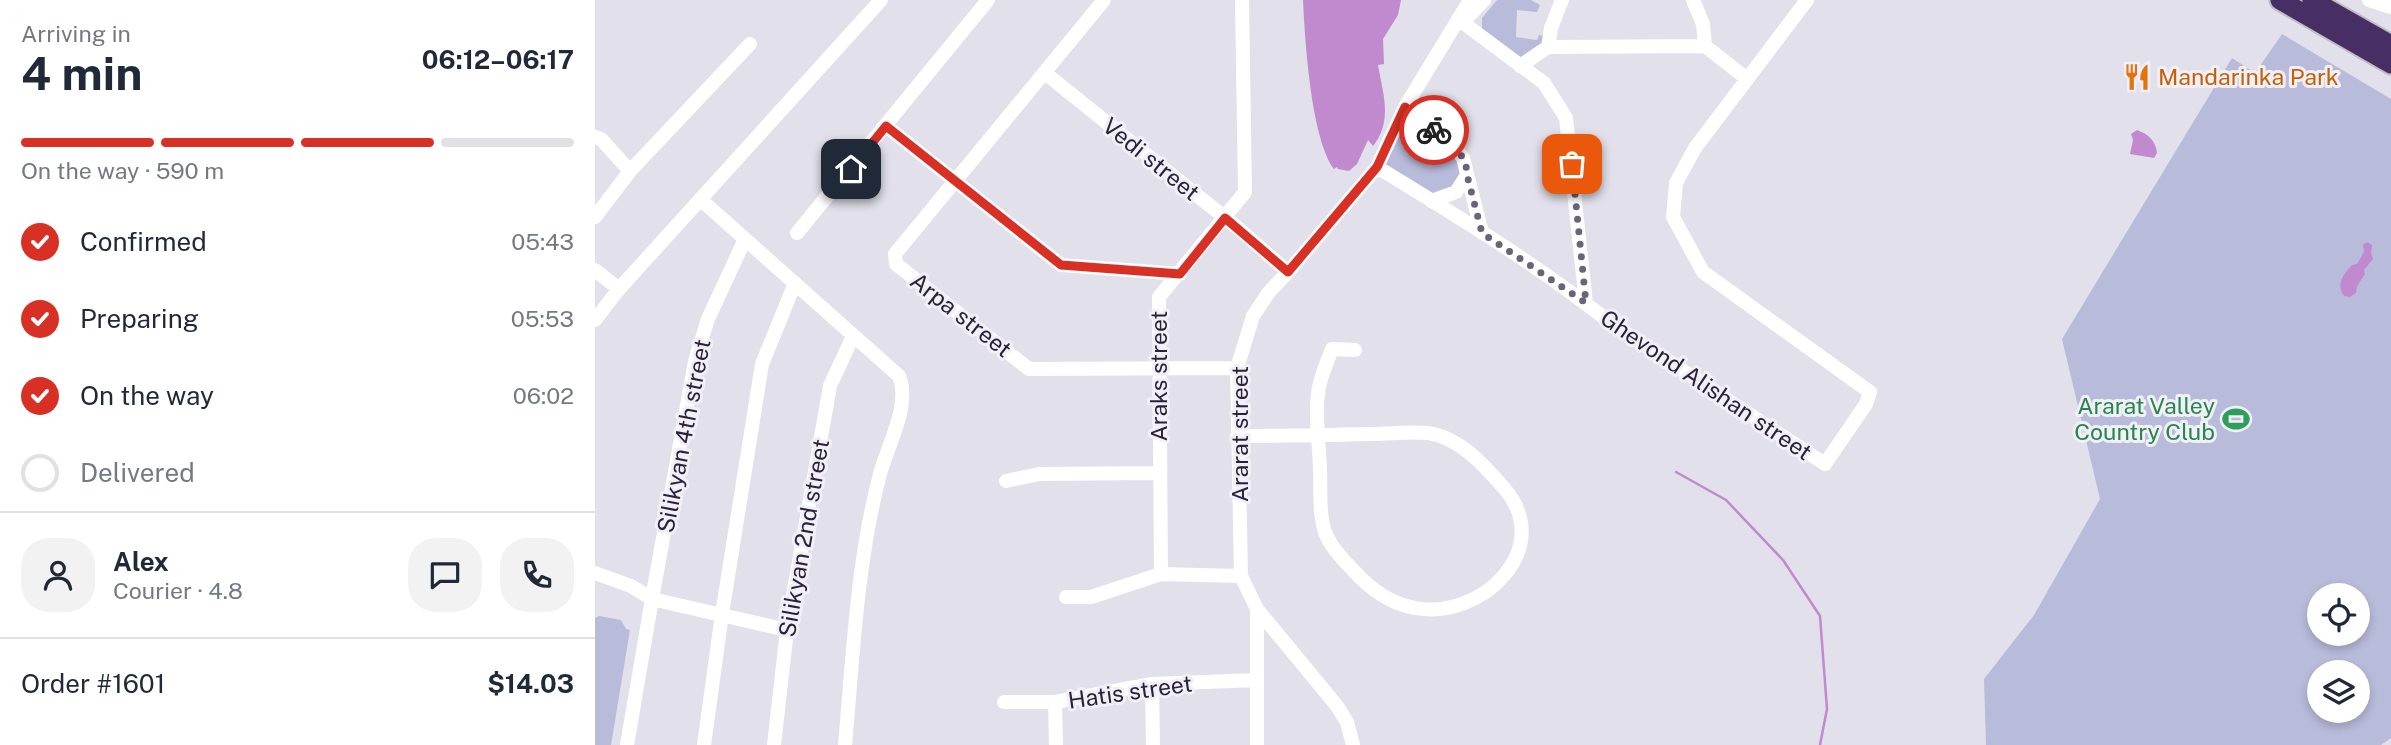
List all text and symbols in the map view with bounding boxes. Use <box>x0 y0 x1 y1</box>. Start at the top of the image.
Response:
text: Arriving in <box>21 20 131 47</box>
text: 06:12–06:17 <box>422 44 574 75</box>
text: 4 min <box>21 46 142 100</box>
restaurant icon: Mandarinka Park <box>2122 62 2152 92</box>
place label: Mandarinka Park <box>2158 63 2339 90</box>
courier <box>1399 95 1469 165</box>
icon: bike <box>1415 111 1453 149</box>
street label: Vedi street <box>1098 112 1205 206</box>
pin <box>1542 134 1602 194</box>
pin <box>821 139 881 199</box>
icon: bag <box>1553 145 1591 183</box>
icon: home <box>832 150 870 188</box>
text: On the way · 590 m <box>21 157 224 184</box>
icon: check <box>21 223 59 261</box>
text: Confirmed <box>80 226 207 257</box>
text: 05:43 <box>511 228 574 255</box>
street label: Arpa street <box>905 267 1017 362</box>
icon: check <box>21 300 59 338</box>
text: Preparing <box>80 303 199 334</box>
street label: Ghevond Alishan street <box>1596 304 1817 465</box>
text: 05:53 <box>511 305 574 332</box>
street label: Araks street <box>1145 310 1172 442</box>
street label: Silikyan 4th street <box>651 337 716 535</box>
street label: Ararat street <box>1226 366 1253 502</box>
icon: check <box>21 377 59 415</box>
text: On the way <box>80 380 214 411</box>
text: 06:02 <box>513 382 574 409</box>
place label: Ararat Valley Country Club <box>2074 392 2215 445</box>
sports icon: Ararat Valley Country Club <box>2221 404 2251 434</box>
street label: Silikyan 2nd street <box>773 437 834 639</box>
text: Delivered <box>80 457 195 488</box>
button: person <box>21 538 95 612</box>
button: chat <box>408 538 482 612</box>
button: phone <box>500 538 574 612</box>
text: Alex <box>113 546 169 577</box>
text: Courier · 4.8 <box>113 577 243 604</box>
map controls <box>2307 583 2370 723</box>
button: locate <box>2307 583 2370 646</box>
button: layers <box>2307 660 2370 723</box>
text: Order #1601 <box>21 668 165 699</box>
text: $14.03 <box>487 668 574 699</box>
street label: Hatis street <box>1066 669 1194 714</box>

